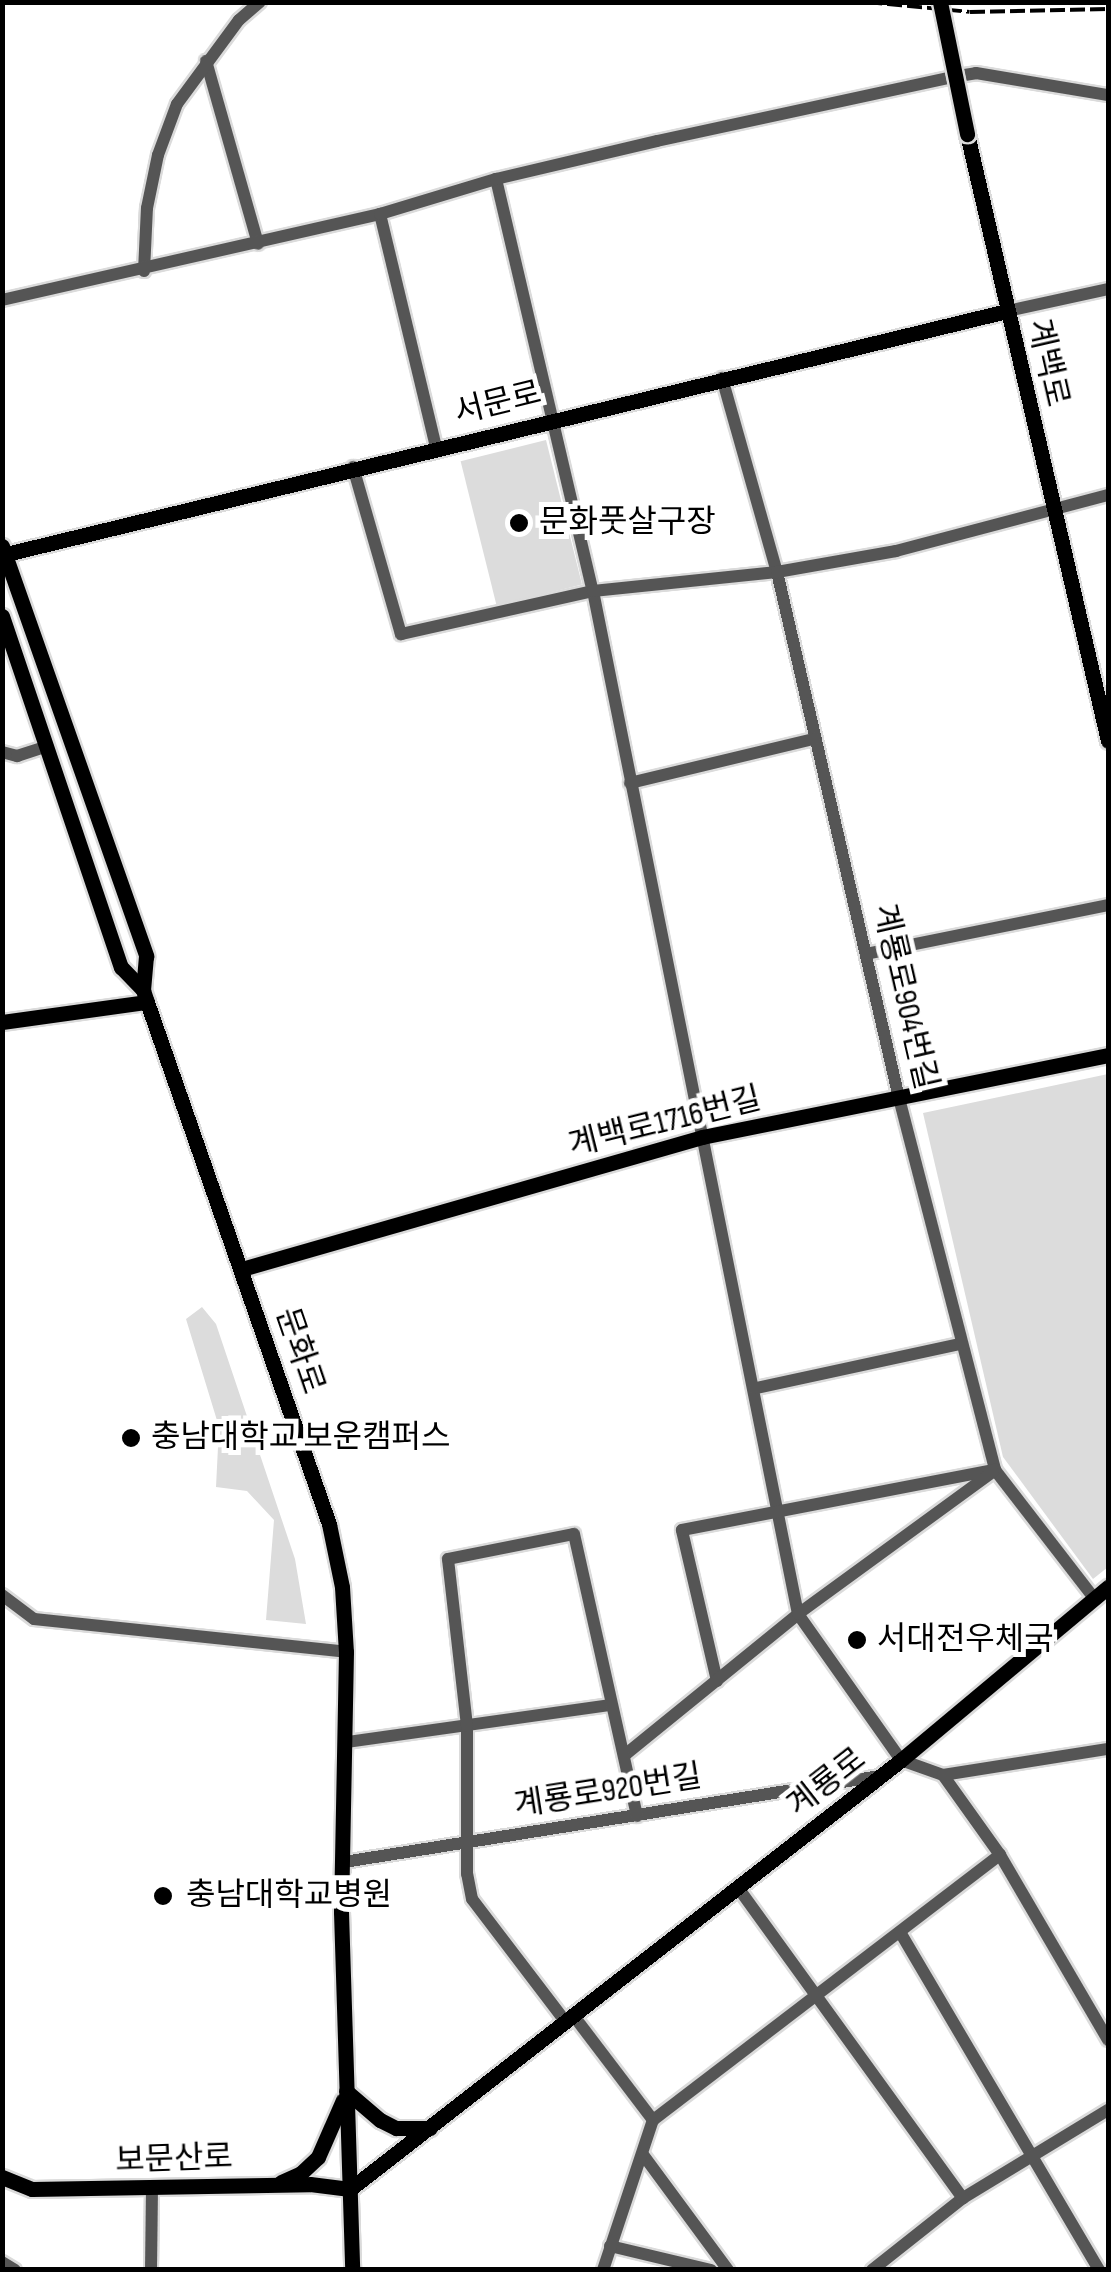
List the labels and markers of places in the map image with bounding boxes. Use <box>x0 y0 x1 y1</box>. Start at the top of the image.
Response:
place label: 문화풋살구장 <box>539 504 716 542</box>
marker: 문화풋살구장 <box>508 512 530 534</box>
place label: 충남대학교 보운캠퍼스 <box>151 1419 450 1457</box>
marker: 충남대학교 보운캠퍼스 <box>120 1427 142 1449</box>
place label: 서대전우체국 <box>877 1621 1054 1659</box>
marker: 서대전우체국 <box>846 1629 868 1651</box>
place label: 충남대학교병원 <box>186 1877 392 1915</box>
marker: 충남대학교병원 <box>150 1883 176 1909</box>

